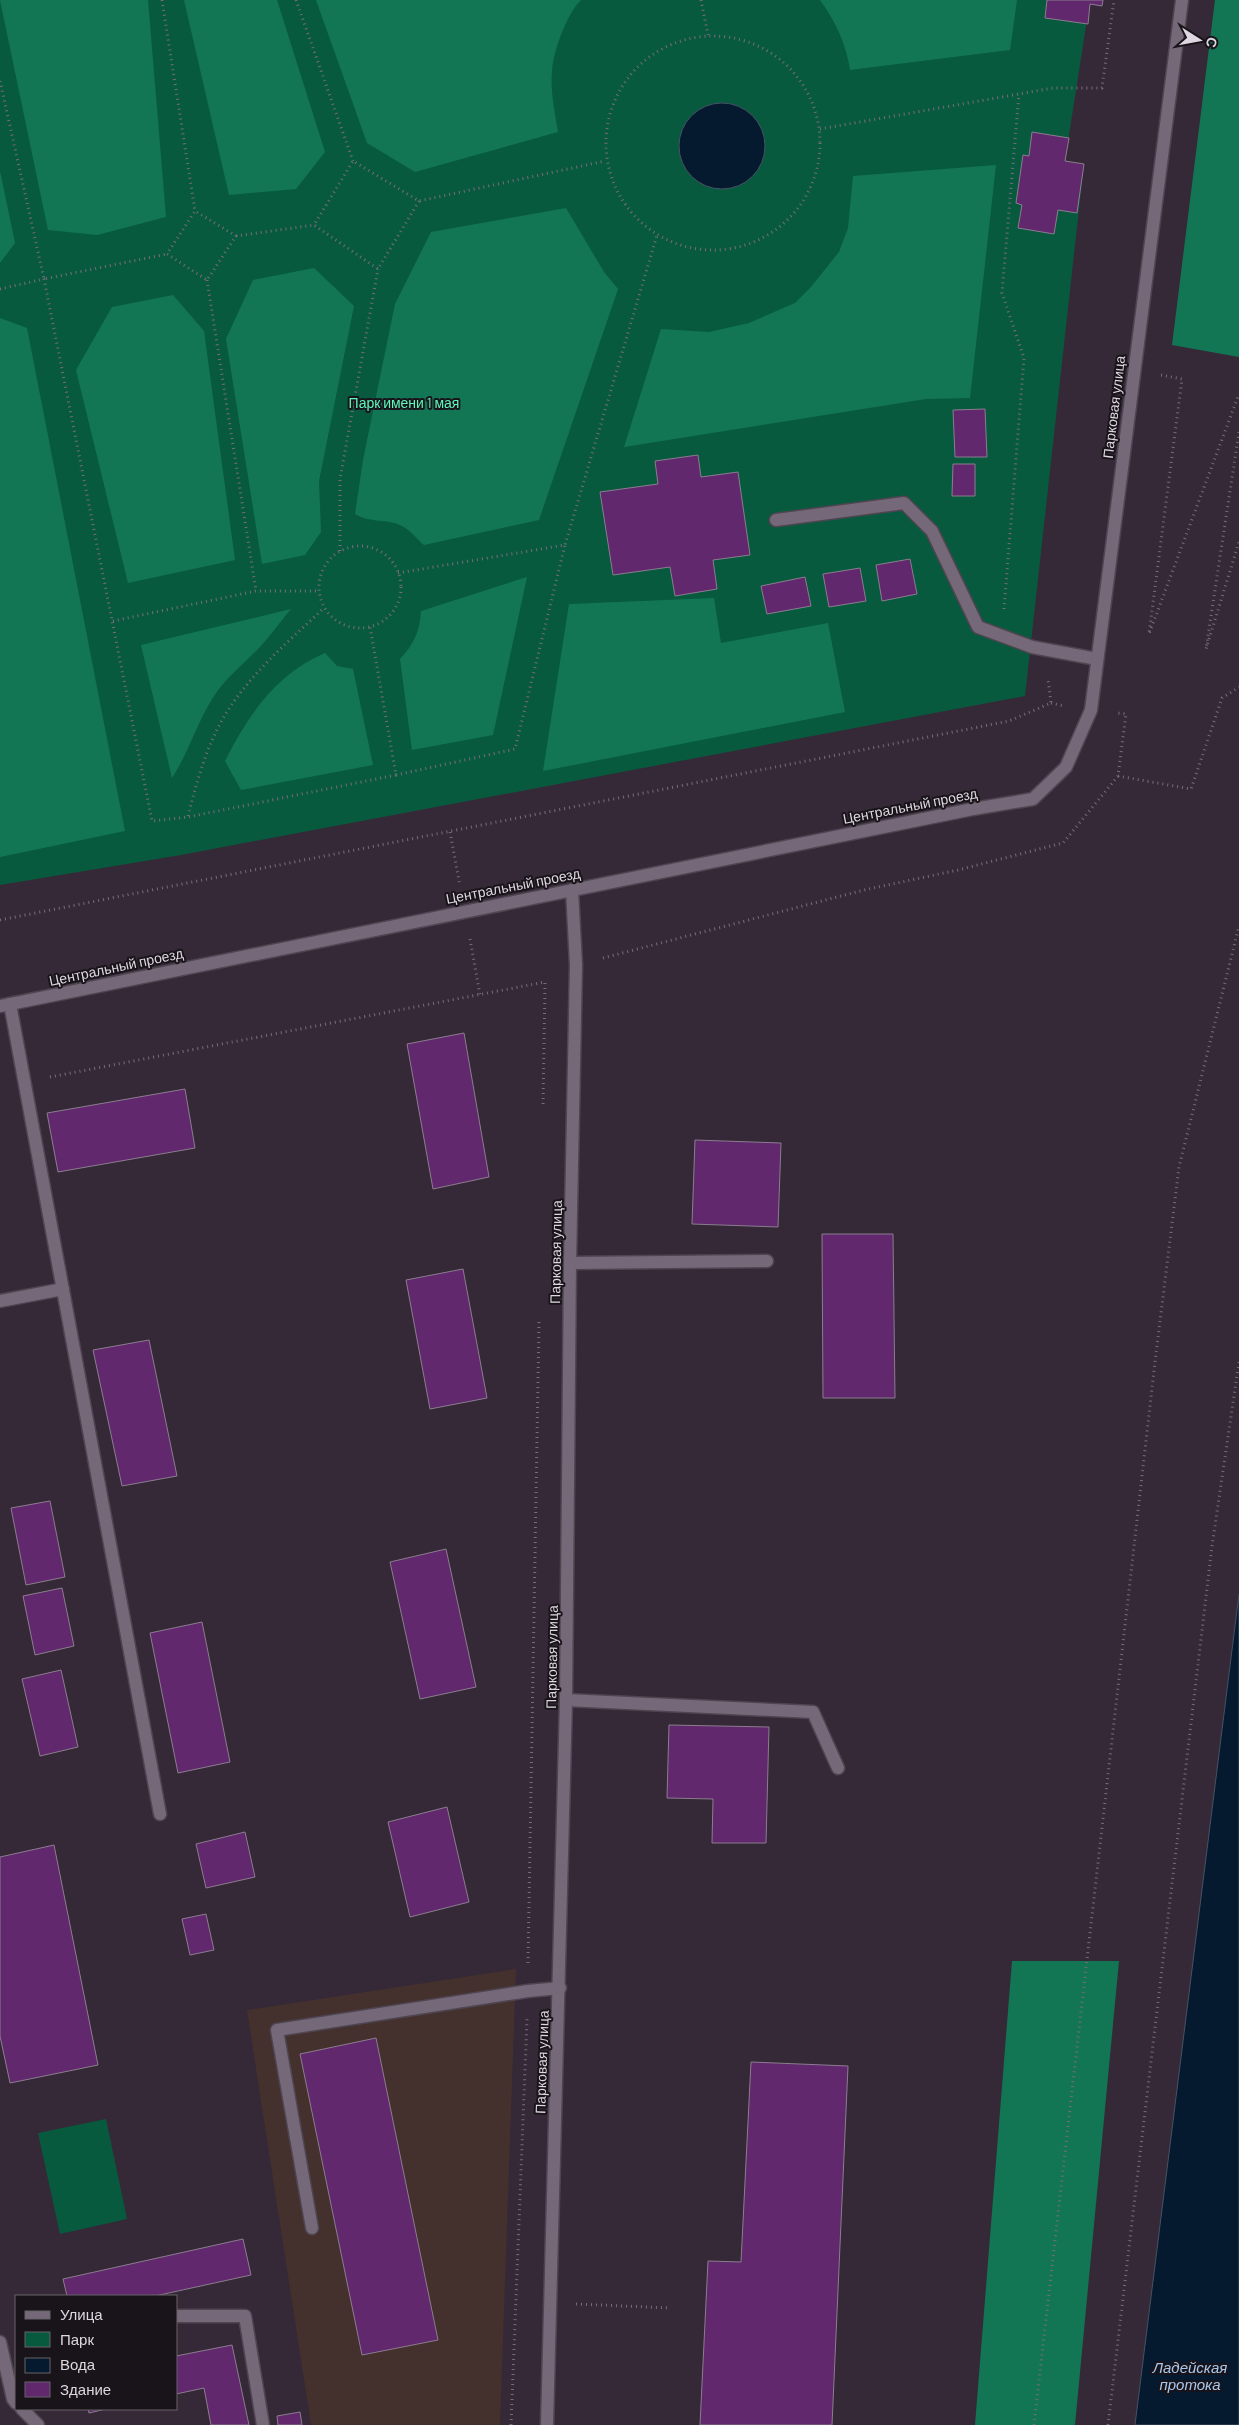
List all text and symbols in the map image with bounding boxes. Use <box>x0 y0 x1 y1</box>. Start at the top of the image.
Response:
north arrow <box>1174 15 1224 65</box>
text: С <box>1203 36 1222 49</box>
street label: Парковая улица <box>1099 354 1128 459</box>
park label: Парк имени 1 мая <box>349 394 459 411</box>
street label: Центральный проезд <box>841 784 979 827</box>
street label: Центральный проезд <box>444 864 582 907</box>
street label: Центральный проезд <box>47 944 184 989</box>
street label: Парковая улица <box>546 1200 565 1304</box>
street label: Парковая улица <box>542 1605 561 1709</box>
street label: Парковая улица <box>531 2010 552 2114</box>
legend <box>15 2295 178 2410</box>
text: Улица <box>60 2305 103 2323</box>
text: Парк <box>60 2330 94 2348</box>
text: Вода <box>60 2355 96 2373</box>
water label: Ладейская протока <box>1152 2358 1227 2393</box>
text: Здание <box>60 2380 111 2398</box>

